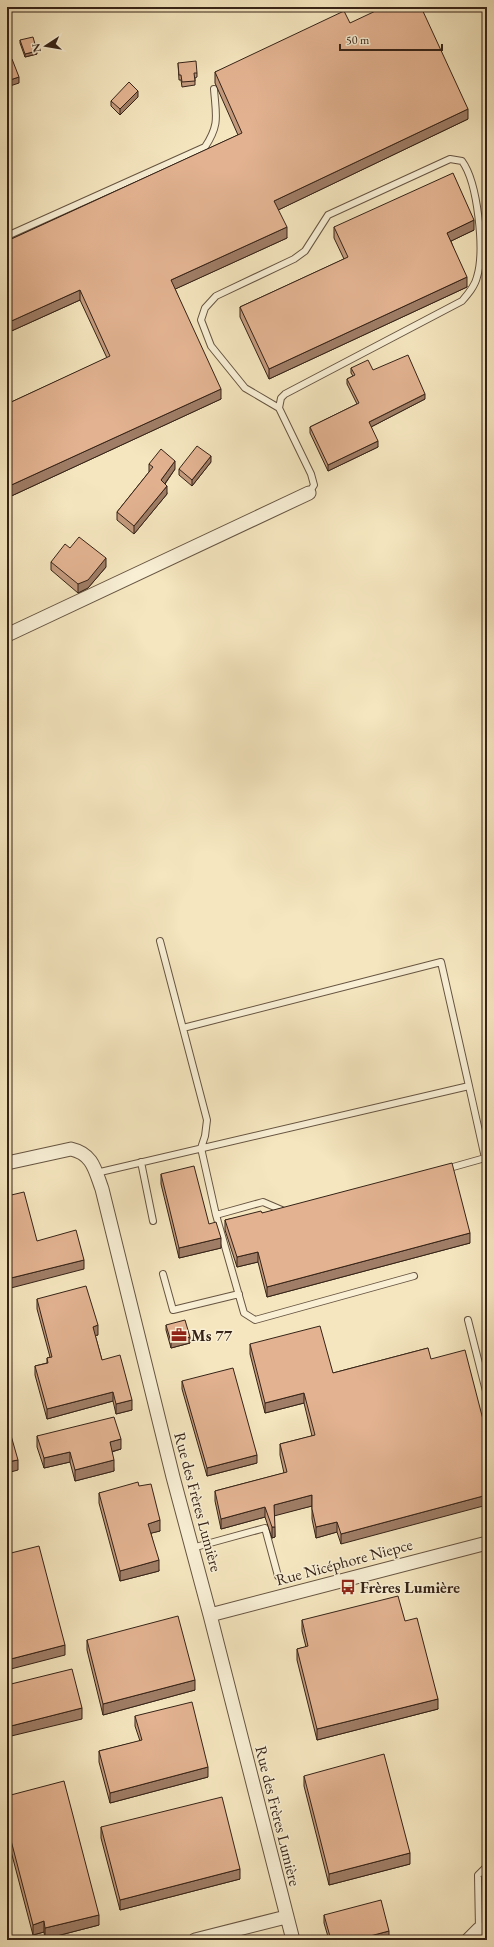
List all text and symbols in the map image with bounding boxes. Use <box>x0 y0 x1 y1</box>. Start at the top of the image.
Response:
north arrow <box>26 26 66 66</box>
scale bar <box>340 26 442 52</box>
text: 50 m <box>346 32 370 48</box>
text: N <box>28 42 44 54</box>
place label: Ms 77 <box>191 1325 233 1346</box>
office icon: Ms 77 <box>170 1326 188 1344</box>
street label: Rue des Frères Lumière <box>169 1430 227 1574</box>
street label: Rue Nicéphore Niepce <box>273 1534 415 1590</box>
place label: Frères Lumière <box>360 1577 460 1598</box>
bus stop icon: Frères Lumière <box>339 1578 357 1596</box>
street label: Rue des Frères Lumière <box>250 1744 306 1888</box>

